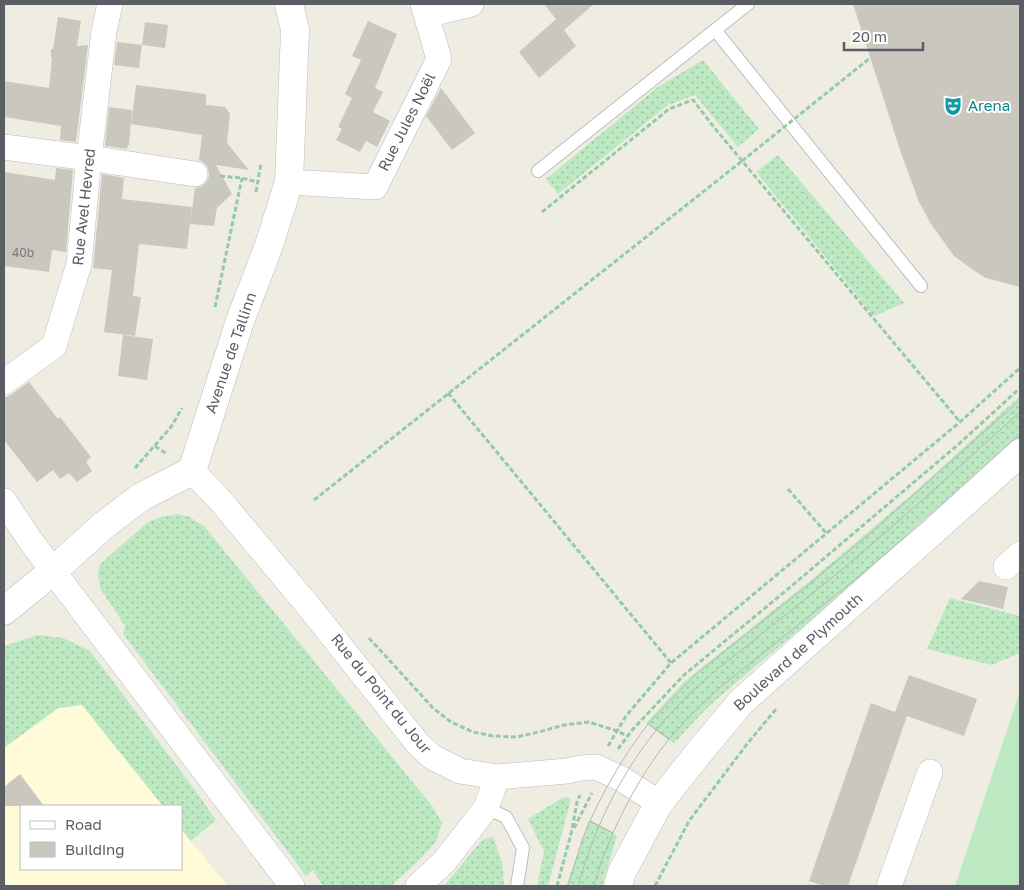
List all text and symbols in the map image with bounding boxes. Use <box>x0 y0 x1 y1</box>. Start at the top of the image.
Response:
scale bar <box>844 20 923 52</box>
text: 20 m <box>852 27 887 45</box>
street label: Rue Jules Noël <box>374 69 439 174</box>
theatre icon: Arena <box>942 95 964 117</box>
place label: Arena <box>968 96 1010 114</box>
street label: Rue Avel Hevred <box>68 147 98 266</box>
house number: 40b <box>12 245 34 260</box>
street label: Avenue de Tallinn <box>201 290 259 416</box>
street label: Boulevard de Plymouth <box>729 589 866 714</box>
street label: Rue du Point du Jour <box>328 630 436 757</box>
legend <box>20 805 182 870</box>
text: Road <box>65 815 102 833</box>
text: Building <box>65 840 125 858</box>

